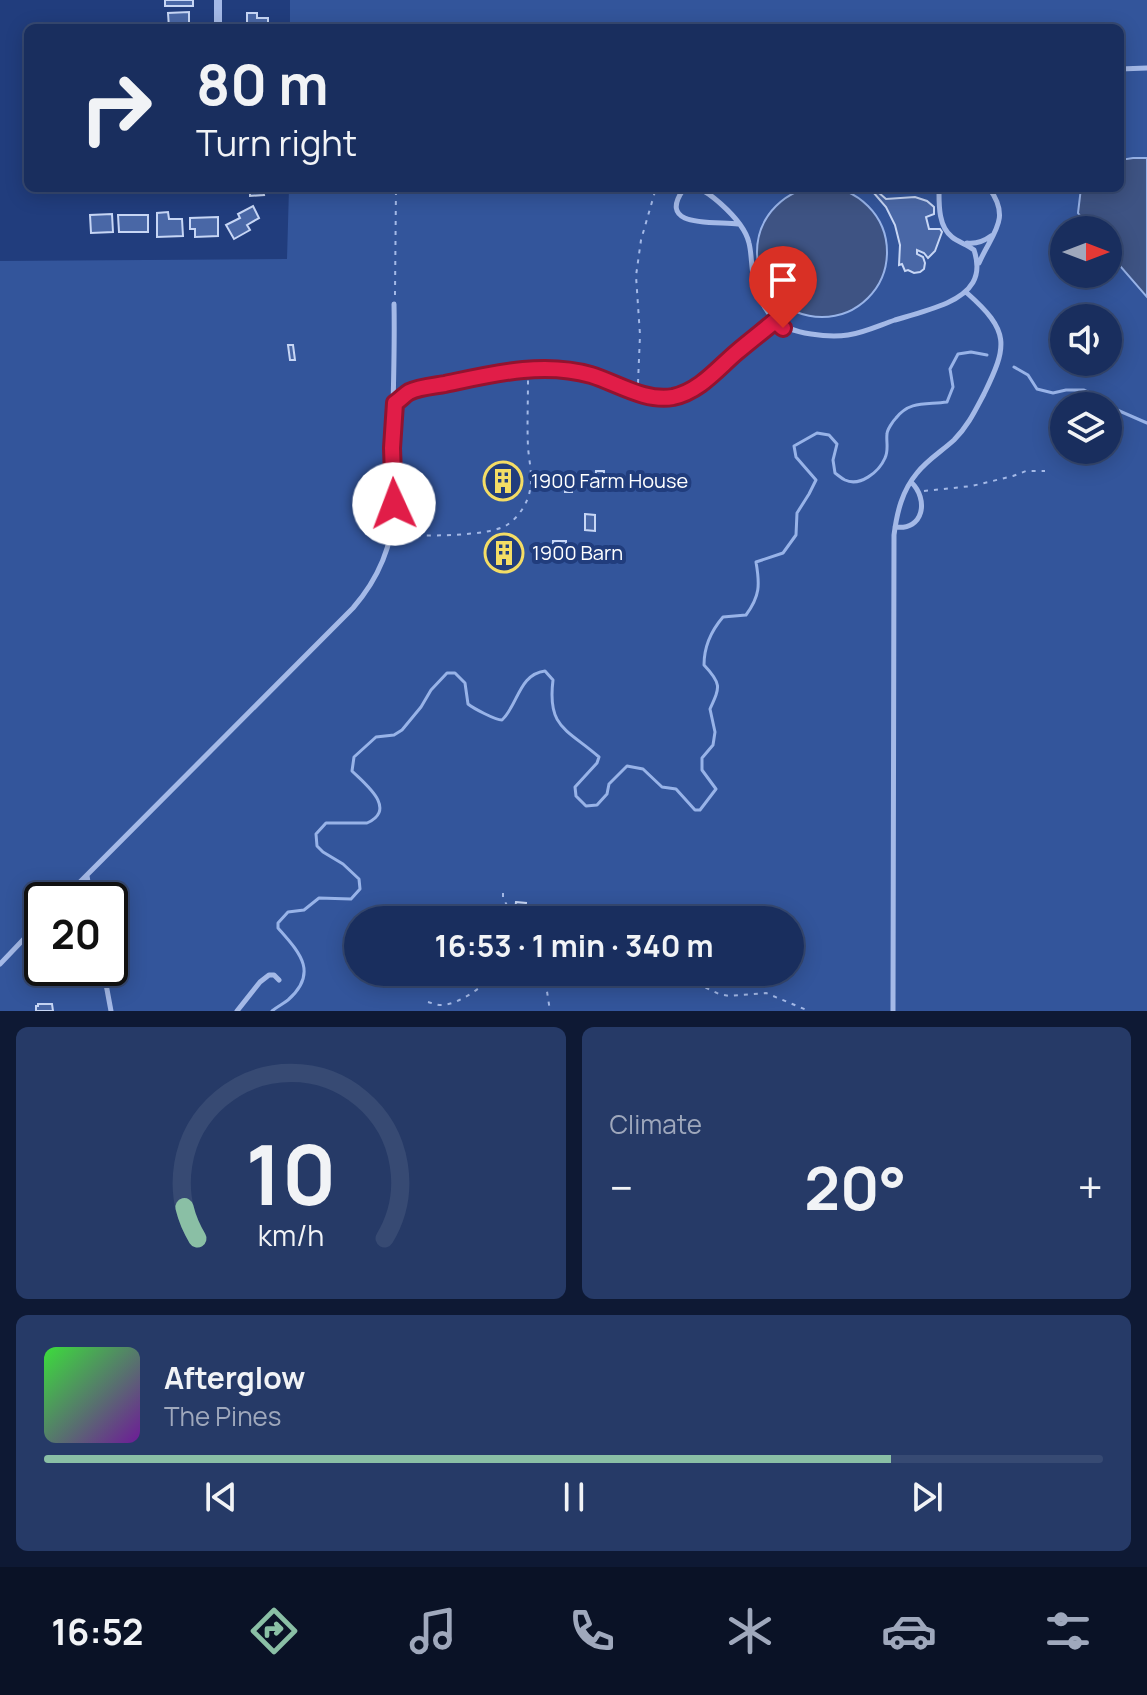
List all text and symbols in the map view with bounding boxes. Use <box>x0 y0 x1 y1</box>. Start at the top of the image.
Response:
text: 80 m <box>196 45 329 122</box>
icon: right <box>64 56 168 160</box>
text: Turn right <box>196 118 357 167</box>
north arrow <box>1050 216 1122 288</box>
map controls <box>1050 216 1122 464</box>
pin <box>749 246 817 328</box>
icon: arrive <box>761 258 805 302</box>
button: sound <box>1050 304 1122 376</box>
button: layers <box>1050 392 1122 464</box>
building icon: 1900 Farm House <box>482 460 524 502</box>
position arrow <box>352 462 436 546</box>
place label: 1900 Farm House <box>531 467 688 494</box>
building icon: 1900 Barn <box>483 532 525 574</box>
place label: 1900 Barn <box>532 539 623 566</box>
speed limit sign: 20 <box>24 882 128 986</box>
text: 16:53 · 1 min · 340 m <box>435 925 713 966</box>
text: Climate <box>610 1106 702 1142</box>
text: 10 <box>245 1116 336 1230</box>
text: 20° <box>804 1146 907 1228</box>
text: − <box>610 1157 633 1217</box>
text: + <box>1078 1157 1103 1217</box>
text: km/h <box>258 1216 324 1255</box>
text: Afterglow <box>164 1357 305 1398</box>
text: The Pines <box>164 1398 281 1434</box>
icon: previous <box>199 1475 243 1519</box>
icon: pause <box>552 1475 596 1519</box>
icon: next <box>905 1475 949 1519</box>
icon: directions <box>246 1603 302 1659</box>
icon: music <box>405 1603 461 1659</box>
icon: phone <box>564 1603 620 1659</box>
icon: climate <box>722 1603 778 1659</box>
icon: car <box>881 1603 937 1659</box>
icon: filters <box>1040 1603 1096 1659</box>
text: 16:52 <box>51 1607 143 1656</box>

